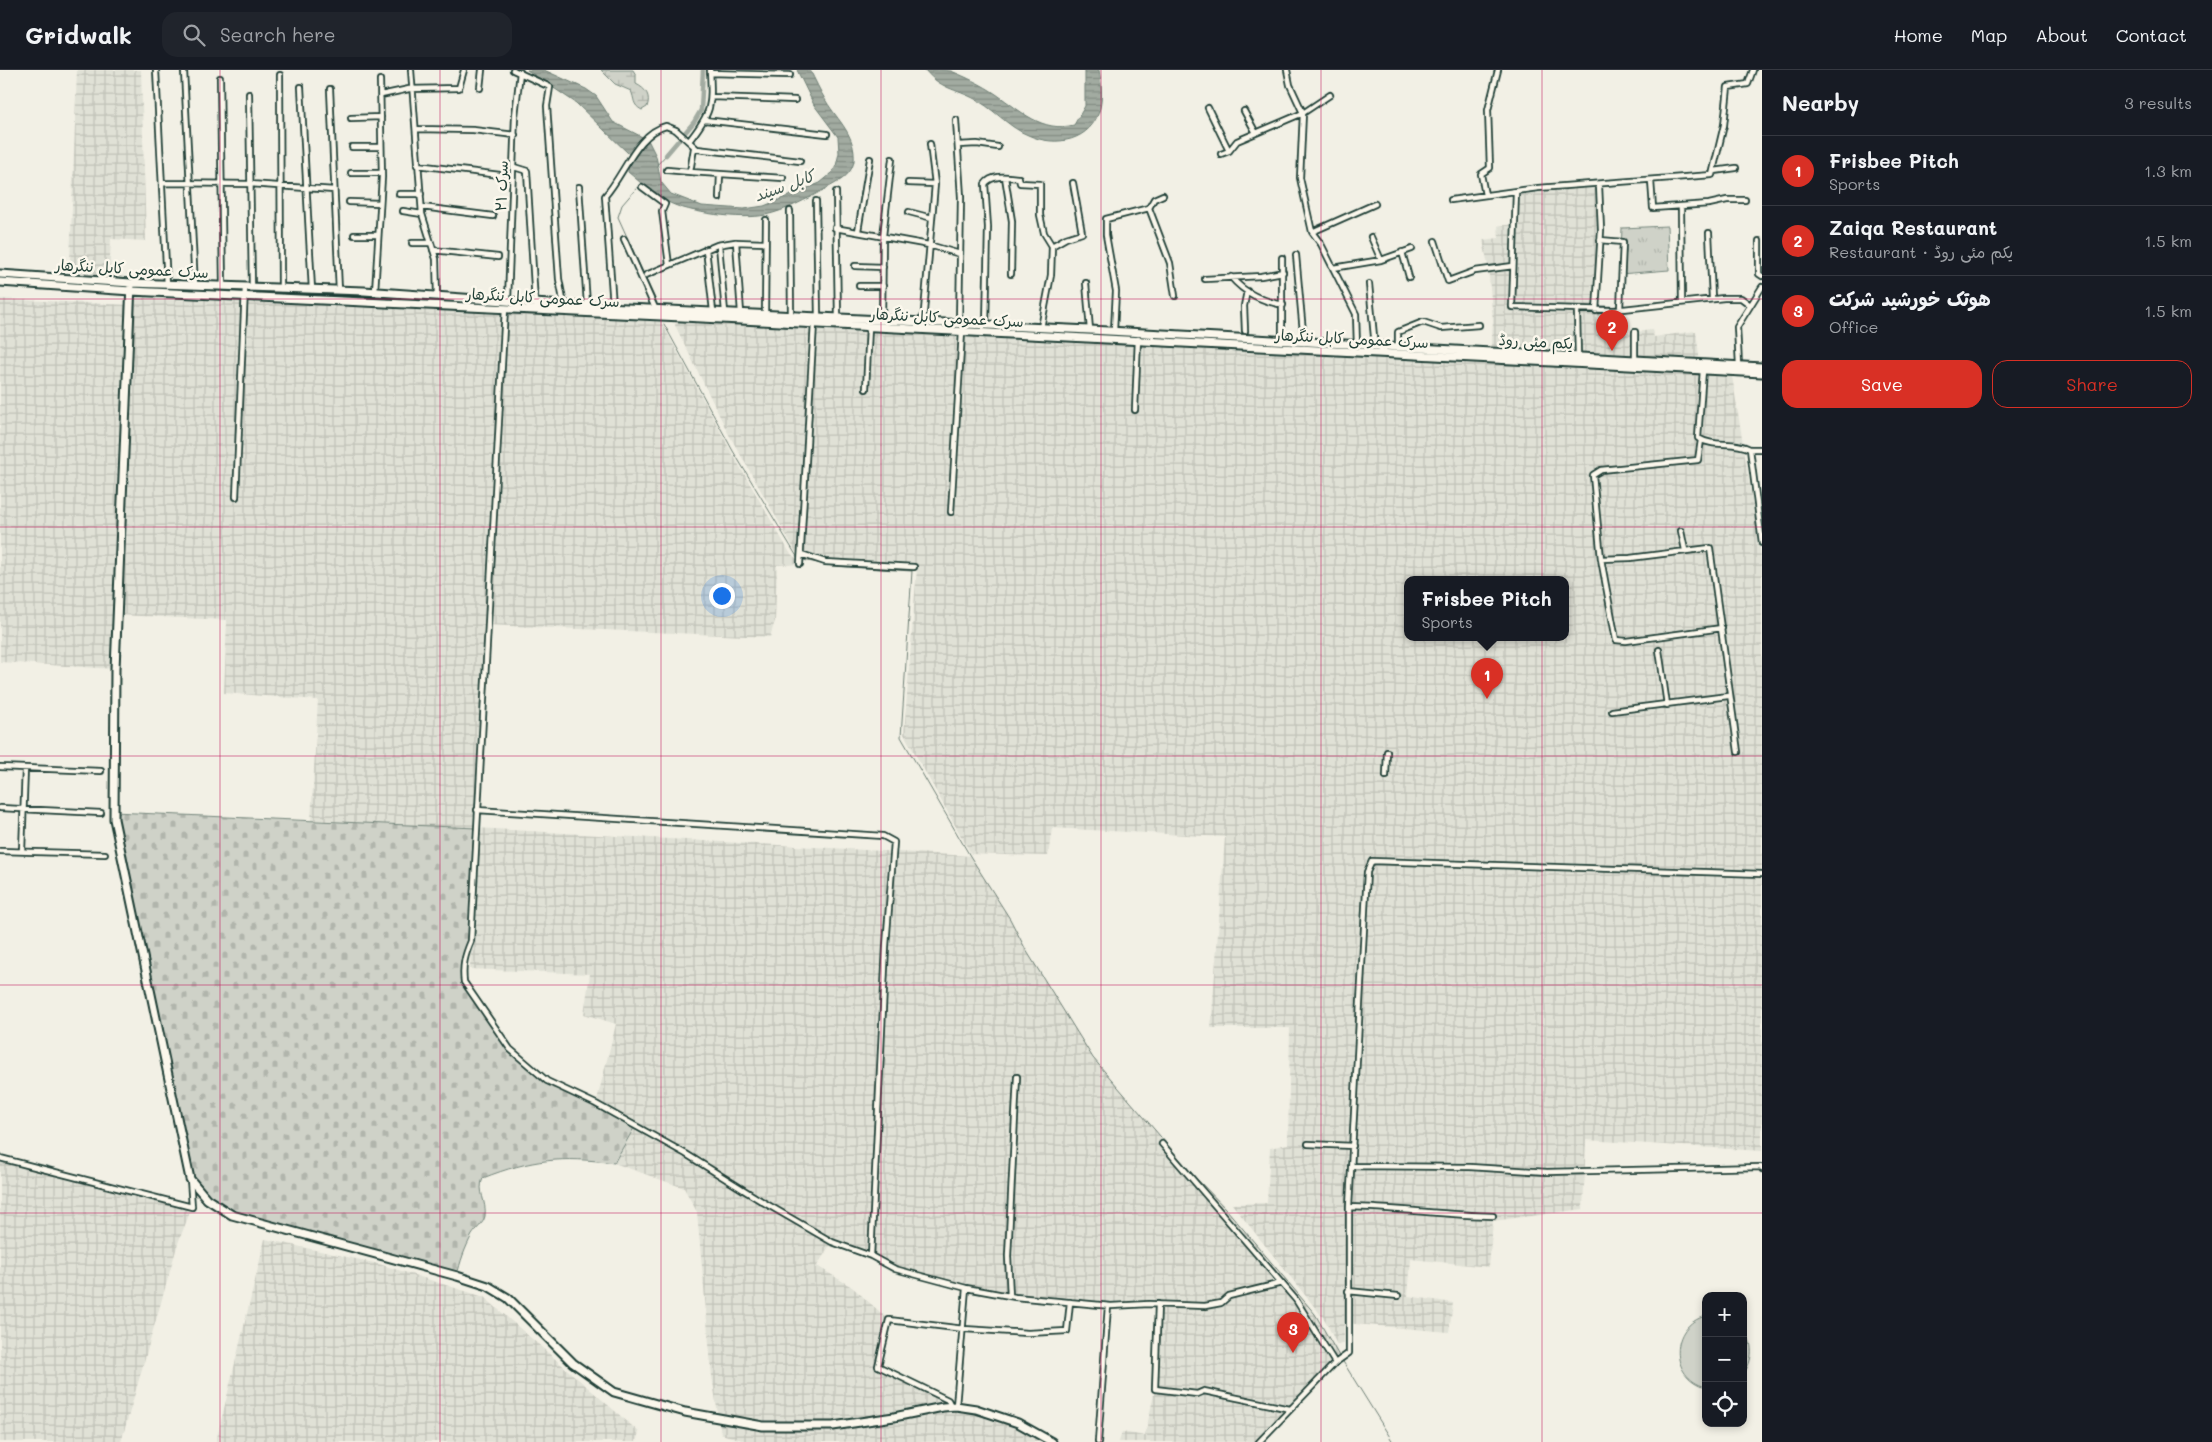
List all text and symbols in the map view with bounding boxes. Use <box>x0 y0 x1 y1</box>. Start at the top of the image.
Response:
search box <box>162 12 512 57</box>
text: Gridwalk <box>25 19 132 50</box>
icon: search <box>180 21 208 49</box>
text: Search here <box>220 22 336 47</box>
text: Home <box>1894 23 1943 47</box>
text: Map <box>1971 23 2007 47</box>
text: About <box>2035 23 2088 47</box>
text: Contact <box>2116 23 2187 47</box>
text: Nearby <box>1782 89 1859 116</box>
text: 3 results <box>2124 92 2192 113</box>
text: Frisbee Pitch <box>1829 148 1959 173</box>
street label: سرک ۲۱ <box>490 160 512 212</box>
text: 1 <box>1794 160 1802 181</box>
text: 1.3 km <box>2144 160 2192 181</box>
water label: کابل سيند <box>751 163 820 207</box>
text: Sports <box>1829 173 1880 194</box>
text: Zaiqa Restaurant <box>1829 215 1997 240</box>
text: 2 <box>1794 230 1802 251</box>
text: 1.5 km <box>2144 230 2192 251</box>
text: Restaurant · یکم مئی روڈ <box>1829 241 2013 262</box>
street label: سرک عمومی کابل ننگرهار <box>54 254 209 283</box>
street label: سرک عمومی کابل ننگرهار <box>465 283 620 312</box>
text: هوتک خورشید شرکت <box>1829 286 1991 311</box>
text: 3 <box>1793 300 1803 321</box>
text: 1.5 km <box>2144 300 2192 321</box>
street label: سرک عمومی کابل ننگرهار <box>869 303 1024 332</box>
pin: 2 <box>1596 310 1628 351</box>
text: Office <box>1829 316 1878 337</box>
street label: سرک عمومی کابل ننگرهار <box>1274 324 1429 353</box>
street label: یکم مئی روڈ <box>1498 329 1574 356</box>
button: Save <box>1782 360 1982 408</box>
button: Share <box>1992 360 2192 408</box>
popup <box>1404 576 1569 641</box>
your location <box>709 583 735 609</box>
text: Frisbee Pitch <box>1422 586 1551 611</box>
text: Sports <box>1422 611 1473 632</box>
pin: 1 <box>1471 658 1503 699</box>
map controls <box>1702 1292 1747 1427</box>
button: + <box>1702 1292 1747 1337</box>
pin: 3 <box>1277 1312 1309 1353</box>
button: − <box>1702 1337 1747 1382</box>
button: locate <box>1702 1382 1747 1427</box>

